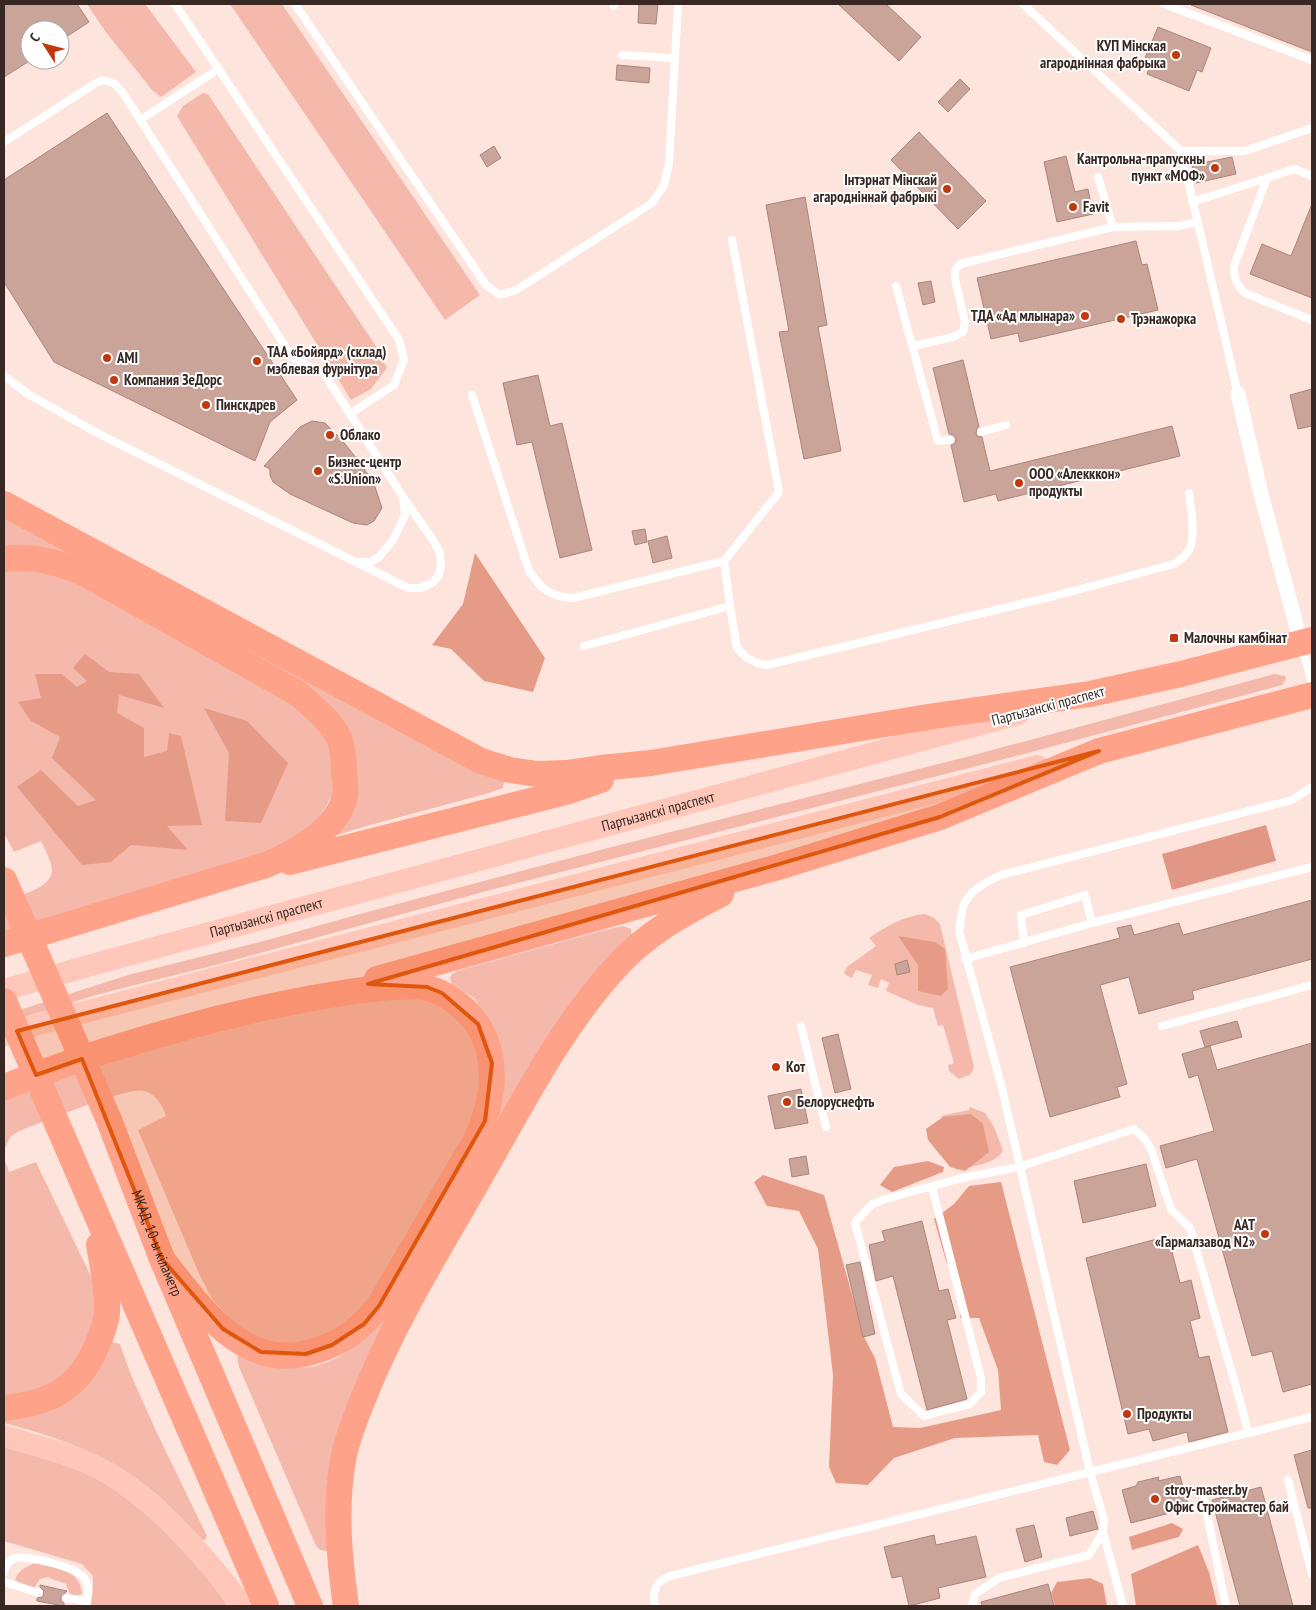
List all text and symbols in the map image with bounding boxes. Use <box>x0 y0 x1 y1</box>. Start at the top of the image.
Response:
north arrow <box>20 20 70 70</box>
text: С <box>25 29 44 45</box>
place label: КУП Мінская агароднінная фабрыка <box>1040 36 1166 72</box>
marker: КУП Мінская агароднінная фабрыка <box>1170 49 1182 61</box>
place label: Кантрольна-прапускны пункт «МОФ» <box>1077 149 1205 185</box>
marker: Кантрольна-прапускны пункт «МОФ» <box>1209 162 1221 174</box>
place label: Інтэрнат Мінскай агародніннай фабрыкі <box>813 170 937 206</box>
marker: Інтэрнат Мінскай агародніннай фабрыкі <box>941 183 953 195</box>
place label: Favit <box>1083 197 1110 216</box>
marker: Favit <box>1067 201 1079 213</box>
place label: ТДА «Ад млынара» <box>971 306 1075 325</box>
place label: Трэнажорка <box>1131 309 1196 328</box>
marker: ТДА «Ад млынара» <box>1079 310 1091 322</box>
marker: Трэнажорка <box>1115 313 1127 325</box>
place label: ТАА «Бойярд» (склад) мэблевая фурнітура <box>267 342 387 378</box>
place label: AMI <box>116 348 138 367</box>
marker: AMI <box>101 352 113 364</box>
marker: ТАА «Бойярд» (склад) мэблевая фурнітура <box>251 355 263 367</box>
place label: Компания ЗеДорс <box>124 370 223 389</box>
marker: Компания ЗеДорс <box>108 374 120 386</box>
place label: Пинскдрев <box>216 395 276 414</box>
marker: Пинскдрев <box>200 399 212 411</box>
place label: Облако <box>340 425 381 444</box>
marker: Облако <box>324 429 336 441</box>
place label: Бизнес-центр «S.Union» <box>328 452 402 488</box>
place label: ООО «Алекккон» продукты <box>1029 464 1121 500</box>
marker: Бизнес-центр «S.Union» <box>312 465 324 477</box>
marker: ООО «Алекккон» продукты <box>1013 477 1025 489</box>
place label: Малочны камбінат <box>1184 628 1288 647</box>
marker: Малочны камбінат <box>1168 632 1180 644</box>
street label: Партызанскі праспект <box>989 681 1107 730</box>
street label: Партызанскі праспект <box>599 787 717 835</box>
street label: Партызанскі праспект <box>208 893 325 942</box>
place label: Кот <box>786 1057 806 1076</box>
marker: Кот <box>770 1061 782 1073</box>
place label: Белоруснефть <box>797 1092 875 1111</box>
marker: Белоруснефть <box>781 1096 793 1108</box>
street label: МКАД, 10-ы кіламетр <box>128 1187 187 1299</box>
place label: ААТ «Гармалзавод N2» <box>1155 1215 1255 1251</box>
marker: ААТ «Гармалзавод N2» <box>1259 1228 1271 1240</box>
place label: Продукты <box>1137 1404 1192 1423</box>
marker: Продукты <box>1121 1408 1133 1420</box>
place label: stroy-master.by Офис Строймастер бай <box>1165 1480 1289 1516</box>
marker: stroy-master.by Офис Строймастер бай <box>1149 1493 1161 1505</box>

